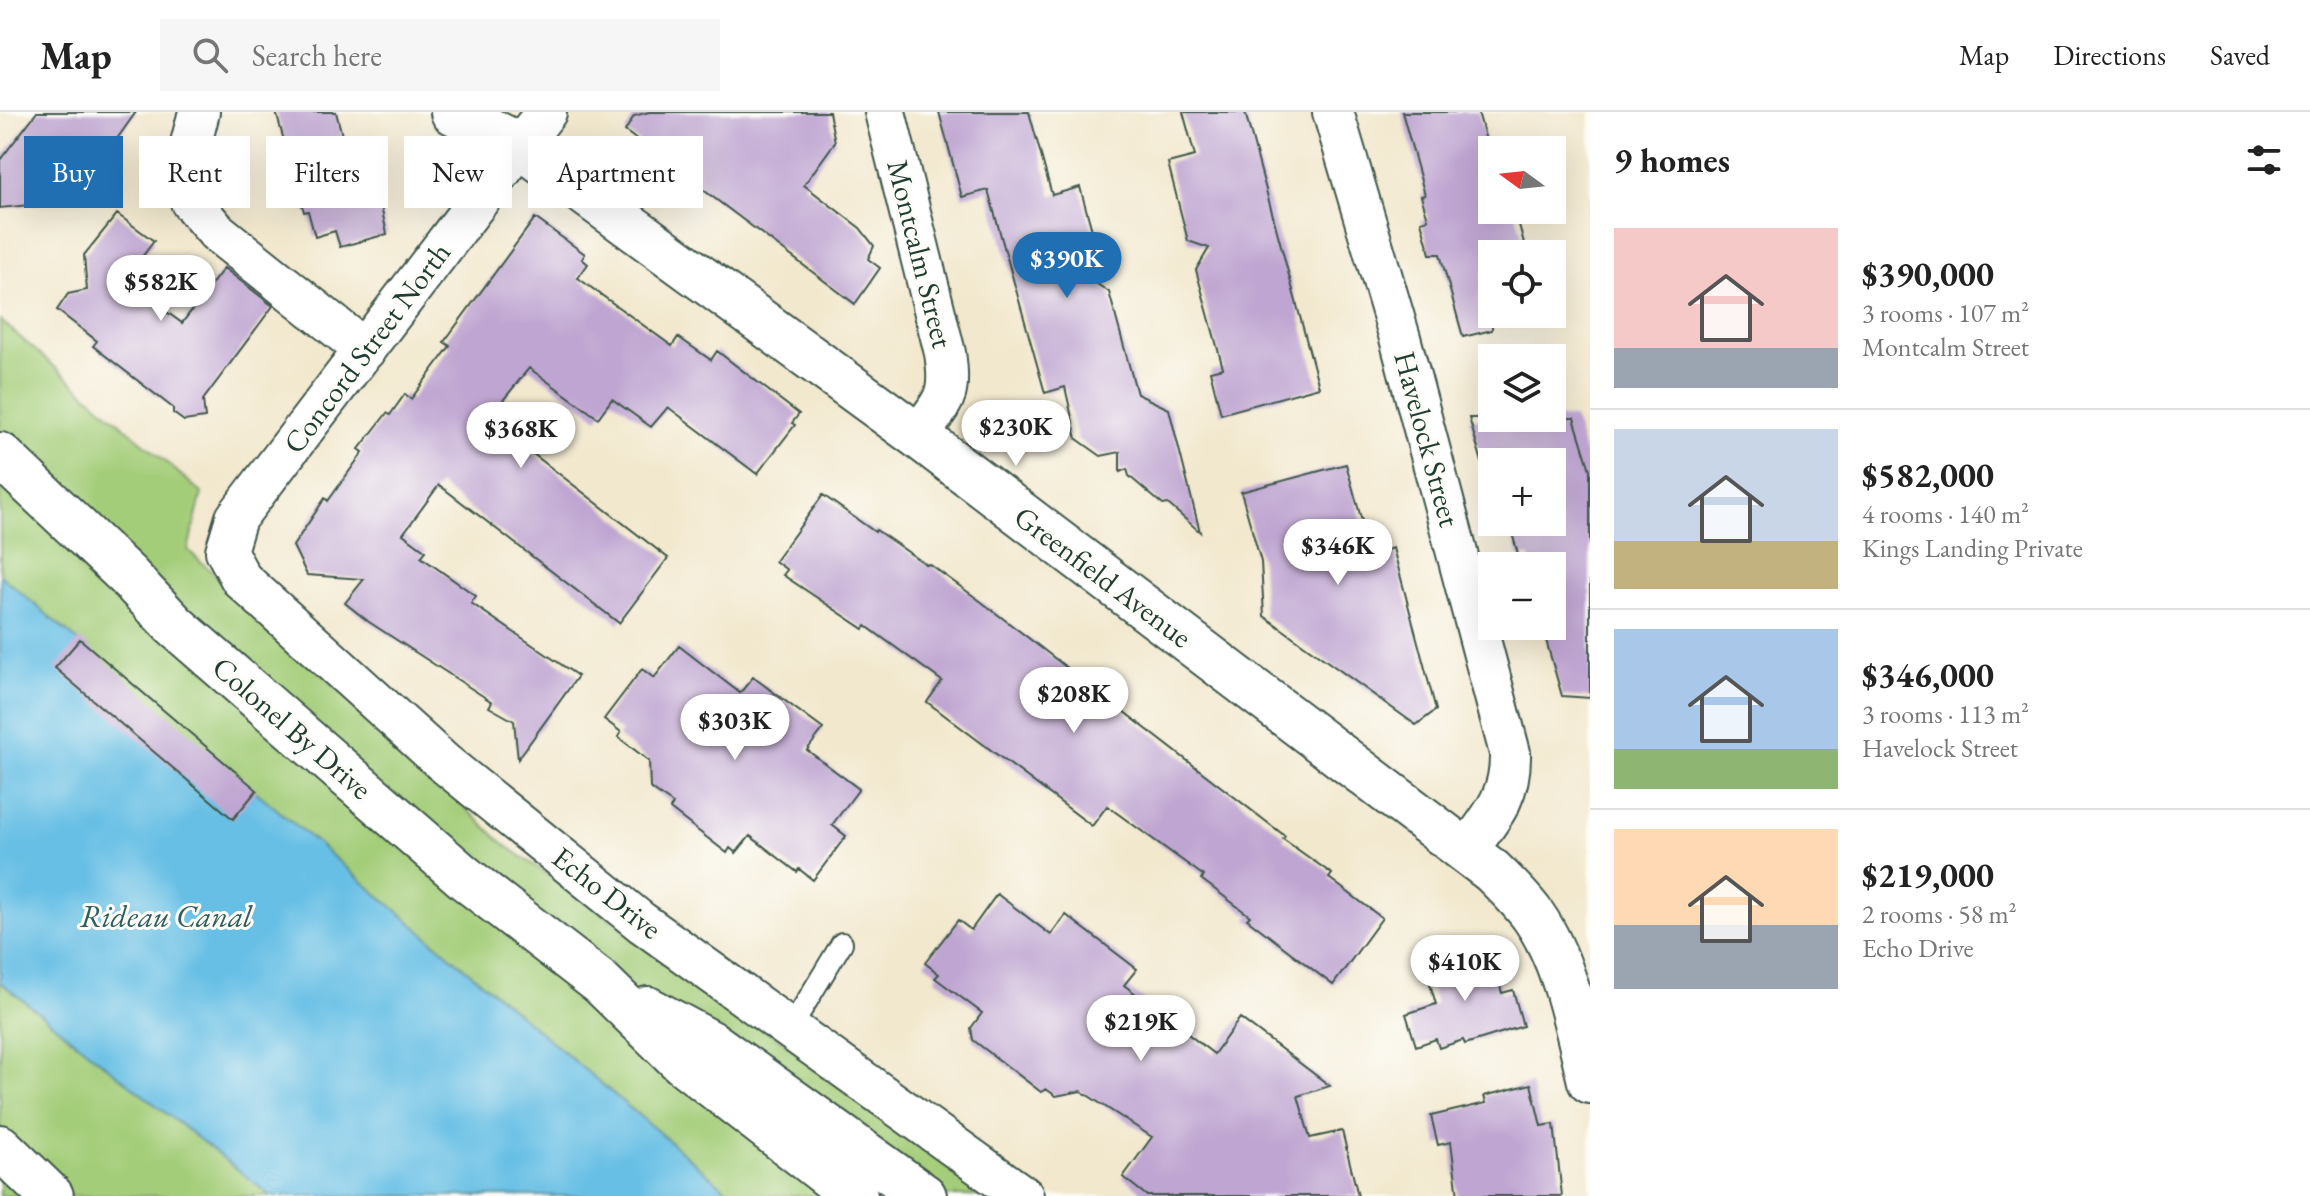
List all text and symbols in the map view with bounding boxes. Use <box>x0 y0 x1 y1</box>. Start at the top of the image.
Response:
search box <box>160 19 720 91</box>
text: Map <box>40 31 112 80</box>
icon: search <box>188 33 232 77</box>
text: Search here <box>252 36 382 75</box>
text: Map <box>1959 37 2009 73</box>
text: Directions <box>2053 37 2166 73</box>
text: Saved <box>2210 37 2270 73</box>
chip: Buy <box>24 136 123 208</box>
chip: Rent <box>139 136 250 208</box>
chip: Filters <box>266 136 388 208</box>
chip: New <box>404 136 512 208</box>
chip: Apartment <box>528 136 703 208</box>
north arrow <box>1478 136 1566 224</box>
map controls <box>1478 136 1566 640</box>
text: 9 homes <box>1614 138 1730 182</box>
icon: filters <box>2242 138 2286 182</box>
street label: Montcalm Street <box>878 156 963 353</box>
pin: $390K <box>1011 232 1123 300</box>
street label: Concord Street North <box>274 234 459 461</box>
button: locate <box>1478 240 1566 328</box>
text: $390K <box>1030 241 1104 275</box>
text: $390,000 <box>1862 252 1994 296</box>
pin: $582K <box>105 255 217 323</box>
icon: home <box>1678 260 1774 356</box>
text: $582K <box>124 264 198 298</box>
text: 3 rooms · 107 m² <box>1862 296 2029 330</box>
text: Montcalm Street <box>1862 330 2029 364</box>
button: layers <box>1478 344 1566 432</box>
street label: Havelock Street <box>1385 347 1470 531</box>
pin: $230K <box>960 400 1072 468</box>
pin: $368K <box>465 402 577 470</box>
text: $230K <box>979 409 1053 443</box>
text: $368K <box>484 411 558 445</box>
button: + <box>1478 448 1566 536</box>
text: $582,000 <box>1862 453 1994 497</box>
icon: home <box>1678 461 1774 557</box>
street label: Greenfield Avenue <box>1007 497 1200 656</box>
text: 4 rooms · 140 m² <box>1862 497 2029 531</box>
pin: $346K <box>1282 519 1394 587</box>
text: $346K <box>1301 528 1375 562</box>
text: Kings Landing Private <box>1862 531 2083 565</box>
button: − <box>1478 552 1566 640</box>
street label: Colonel By Drive <box>204 648 380 808</box>
text: $346,000 <box>1862 653 1994 697</box>
icon: home <box>1678 661 1774 757</box>
pin: $208K <box>1018 667 1130 735</box>
text: $208K <box>1037 676 1111 710</box>
pin: $303K <box>679 694 791 762</box>
text: 3 rooms · 113 m² <box>1862 697 2029 731</box>
text: $303K <box>698 703 772 737</box>
text: Havelock Street <box>1862 731 2018 765</box>
street label: Echo Drive <box>545 838 670 948</box>
text: $219,000 <box>1862 853 1994 897</box>
icon: home <box>1678 861 1774 957</box>
water label: Rideau Canal <box>80 895 253 937</box>
text: 2 rooms · 58 m² <box>1862 897 2017 931</box>
text: Echo Drive <box>1862 931 1974 965</box>
pin: $410K <box>1409 935 1521 1003</box>
text: $410K <box>1428 944 1502 978</box>
pin: $219K <box>1085 995 1197 1063</box>
text: $219K <box>1104 1004 1178 1038</box>

